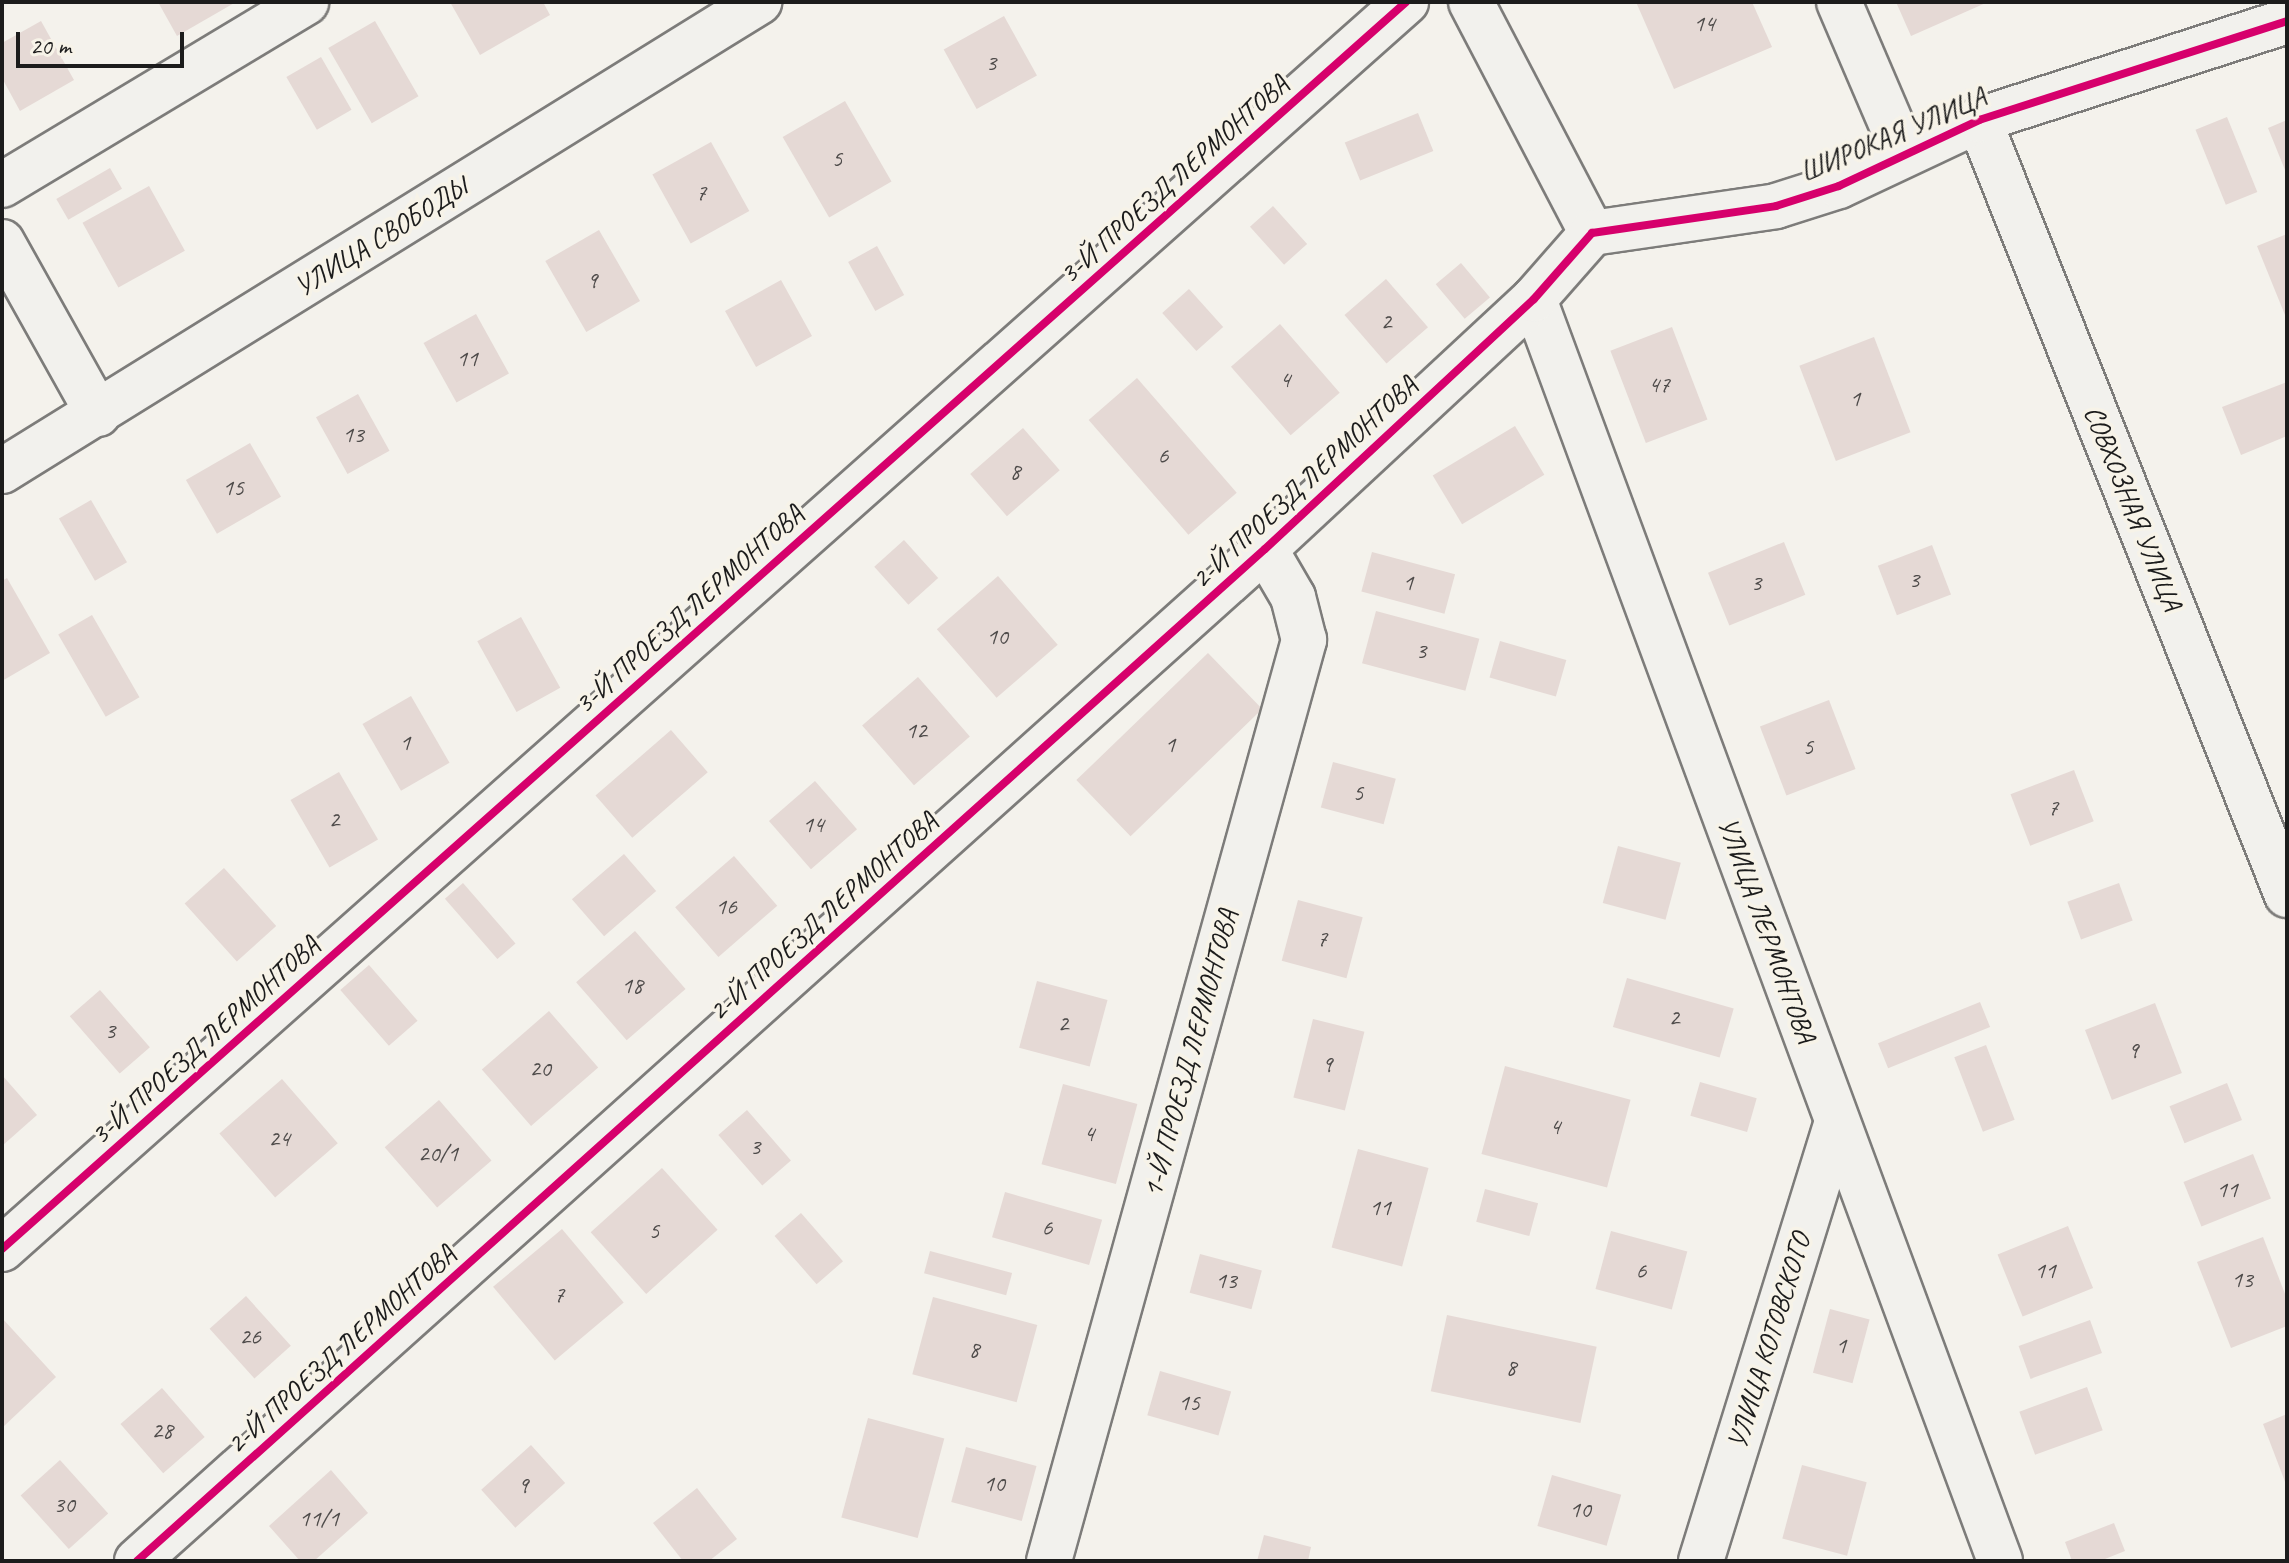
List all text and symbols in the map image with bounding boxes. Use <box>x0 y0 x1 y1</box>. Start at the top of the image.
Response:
house number: 14 <box>1693 10 1715 38</box>
scale bar <box>20 16 188 66</box>
text: 20 m <box>30 31 71 61</box>
house number: 3 <box>986 49 996 77</box>
street label: 3-Й ПРОЕЗД ЛЕРМОНТОВА <box>1052 67 1296 291</box>
street label: ШИРОКАЯ УЛИЦА <box>1795 81 1991 189</box>
house number: 5 <box>832 145 842 173</box>
street label: УЛИЦА СВОБОДЫ <box>289 171 473 303</box>
house number: 7 <box>696 179 706 207</box>
house number: 9 <box>587 267 597 295</box>
house number: 2 <box>1381 308 1391 336</box>
house number: 11 <box>456 345 478 373</box>
house number: 4 <box>1280 366 1290 394</box>
street label: 2-Й ПРОЕЗД ЛЕРМОНТОВА <box>1184 368 1424 596</box>
house number: 47 <box>1648 371 1670 399</box>
house number: 1 <box>1850 385 1860 413</box>
street label: СОВХОЗНАЯ УЛИЦА <box>2077 401 2189 615</box>
house number: 13 <box>342 421 364 449</box>
house number: 6 <box>1158 442 1168 470</box>
house number: 8 <box>1010 458 1020 486</box>
house number: 15 <box>222 474 244 502</box>
street label: 3-Й ПРОЕЗД ЛЕРМОНТОВА <box>567 497 811 721</box>
house number: 3 <box>1909 566 1919 594</box>
house number: 1 <box>1403 569 1413 597</box>
house number: 3 <box>1751 569 1761 597</box>
house number: 10 <box>986 623 1008 651</box>
house number: 3 <box>1416 637 1426 665</box>
house number: 12 <box>905 717 927 745</box>
house number: 1 <box>400 729 410 757</box>
house number: 1 <box>1165 731 1175 759</box>
house number: 5 <box>1803 733 1813 761</box>
house number: 5 <box>1353 779 1363 807</box>
house number: 7 <box>2048 794 2058 822</box>
street label: 2-Й ПРОЕЗД ЛЕРМОНТОВА <box>701 804 945 1028</box>
house number: 2 <box>329 806 339 834</box>
house number: 14 <box>802 811 824 839</box>
street label: УЛИЦА ЛЕРМОНТОВА <box>1711 813 1823 1047</box>
house number: 16 <box>715 893 737 921</box>
street label: 1-Й ПРОЕЗД ЛЕРМОНТОВА <box>1135 905 1245 1201</box>
house number: 7 <box>1317 925 1327 953</box>
street label: 3-Й ПРОЕЗД ЛЕРМОНТОВА <box>83 928 327 1152</box>
house number: 18 <box>621 972 643 1000</box>
house number: 2 <box>1669 1004 1679 1032</box>
house number: 2 <box>1058 1010 1068 1038</box>
house number: 3 <box>105 1017 115 1045</box>
house number: 9 <box>2128 1037 2138 1065</box>
house number: 9 <box>1322 1051 1332 1079</box>
house number: 20 <box>529 1055 551 1083</box>
house number: 4 <box>1550 1113 1560 1141</box>
house number: 4 <box>1084 1120 1094 1148</box>
house number: 24 <box>268 1125 290 1153</box>
house number: 3 <box>750 1133 760 1161</box>
house number: 20/1 <box>418 1140 458 1168</box>
house number: 11 <box>2216 1176 2238 1204</box>
house number: 11 <box>1369 1194 1391 1222</box>
house number: 6 <box>1042 1214 1052 1242</box>
house number: 5 <box>649 1217 659 1245</box>
street label: УЛИЦА КОТОВСКОГО <box>1720 1229 1818 1453</box>
street label: 2-Й ПРОЕЗД ЛЕРМОНТОВА <box>219 1237 463 1461</box>
house number: 6 <box>1636 1257 1646 1285</box>
house number: 11 <box>2034 1257 2056 1285</box>
house number: 13 <box>2231 1266 2253 1294</box>
house number: 13 <box>1215 1267 1237 1295</box>
house number: 7 <box>554 1281 564 1309</box>
house number: 26 <box>239 1323 261 1351</box>
house number: 1 <box>1836 1332 1846 1360</box>
house number: 8 <box>969 1336 979 1364</box>
house number: 8 <box>1506 1354 1516 1382</box>
house number: 15 <box>1178 1389 1200 1417</box>
house number: 28 <box>151 1417 173 1445</box>
house number: 10 <box>983 1470 1005 1498</box>
house number: 9 <box>518 1472 528 1500</box>
house number: 30 <box>53 1491 75 1519</box>
house number: 10 <box>1569 1496 1591 1524</box>
house number: 11/1 <box>299 1505 339 1533</box>

